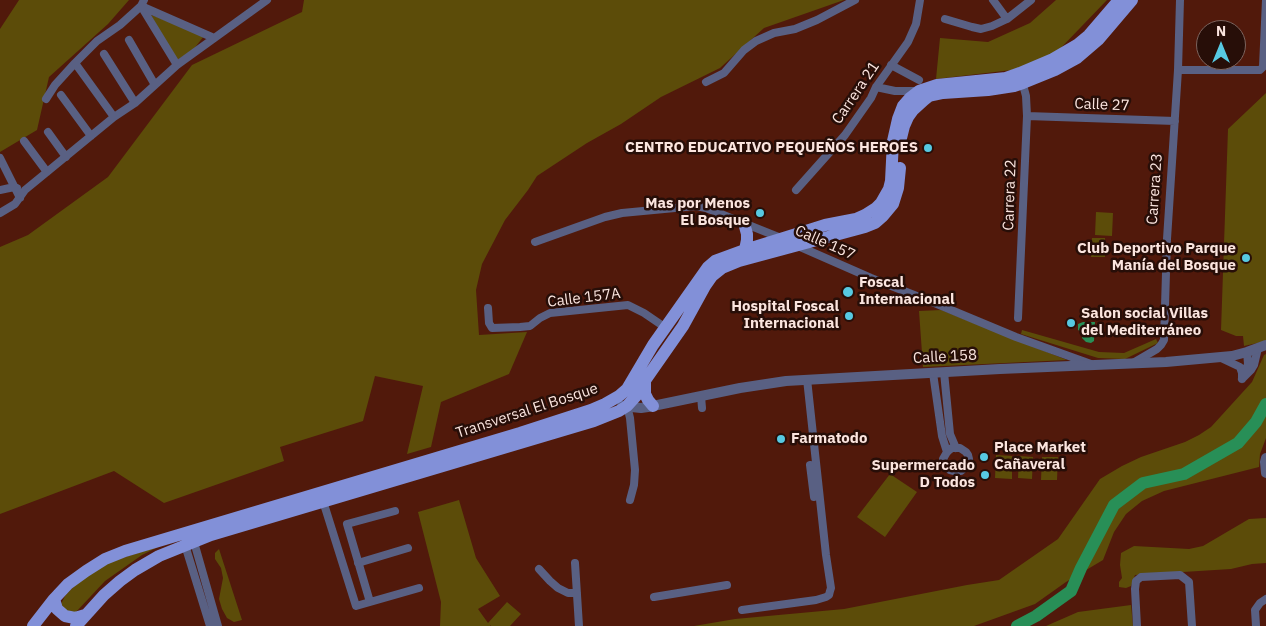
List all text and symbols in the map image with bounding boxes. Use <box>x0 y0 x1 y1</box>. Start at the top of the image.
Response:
north arrow <box>1196 20 1246 70</box>
text: N <box>1216 22 1226 40</box>
street label: Carrera 21 <box>829 58 883 128</box>
street label: Calle 27 <box>1074 95 1130 115</box>
place label: CENTRO EDUCATIVO PEQUEÑOS HEROES <box>625 139 918 157</box>
marker: CENTRO EDUCATIVO PEQUEÑOS HEROES <box>922 142 934 154</box>
street label: Carrera 23 <box>1144 153 1166 225</box>
street label: Carrera 22 <box>1000 159 1020 231</box>
place label: Mas por Menos El Bosque <box>645 195 750 230</box>
marker: Mas por Menos El Bosque <box>754 207 766 219</box>
street label: Calle 157 <box>792 222 858 264</box>
place label: Club Deportivo Parque Manía del Bosque <box>1077 240 1236 275</box>
marker: Club Deportivo Parque Manía del Bosque <box>1240 252 1252 264</box>
place label: Foscal Internacional <box>859 274 955 309</box>
street label: Calle 157A <box>546 285 622 311</box>
marker: Foscal Internacional <box>841 285 855 299</box>
place label: Hospital Foscal Internacional <box>731 298 839 333</box>
place label: Salon social Villas del Mediterráneo <box>1081 305 1208 340</box>
marker: Hospital Foscal Internacional <box>843 310 855 322</box>
marker: Salon social Villas del Mediterráneo <box>1065 317 1077 329</box>
street label: Calle 158 <box>912 346 978 368</box>
street label: Transversal El Bosque <box>454 380 600 442</box>
place label: Farmatodo <box>791 430 867 448</box>
marker: Farmatodo <box>775 433 787 445</box>
place label: Place Market Cañaveral <box>994 439 1086 474</box>
marker: Place Market Cañaveral <box>978 451 990 463</box>
place label: Supermercado D Todos <box>871 457 975 492</box>
marker: Supermercado D Todos <box>979 469 991 481</box>

